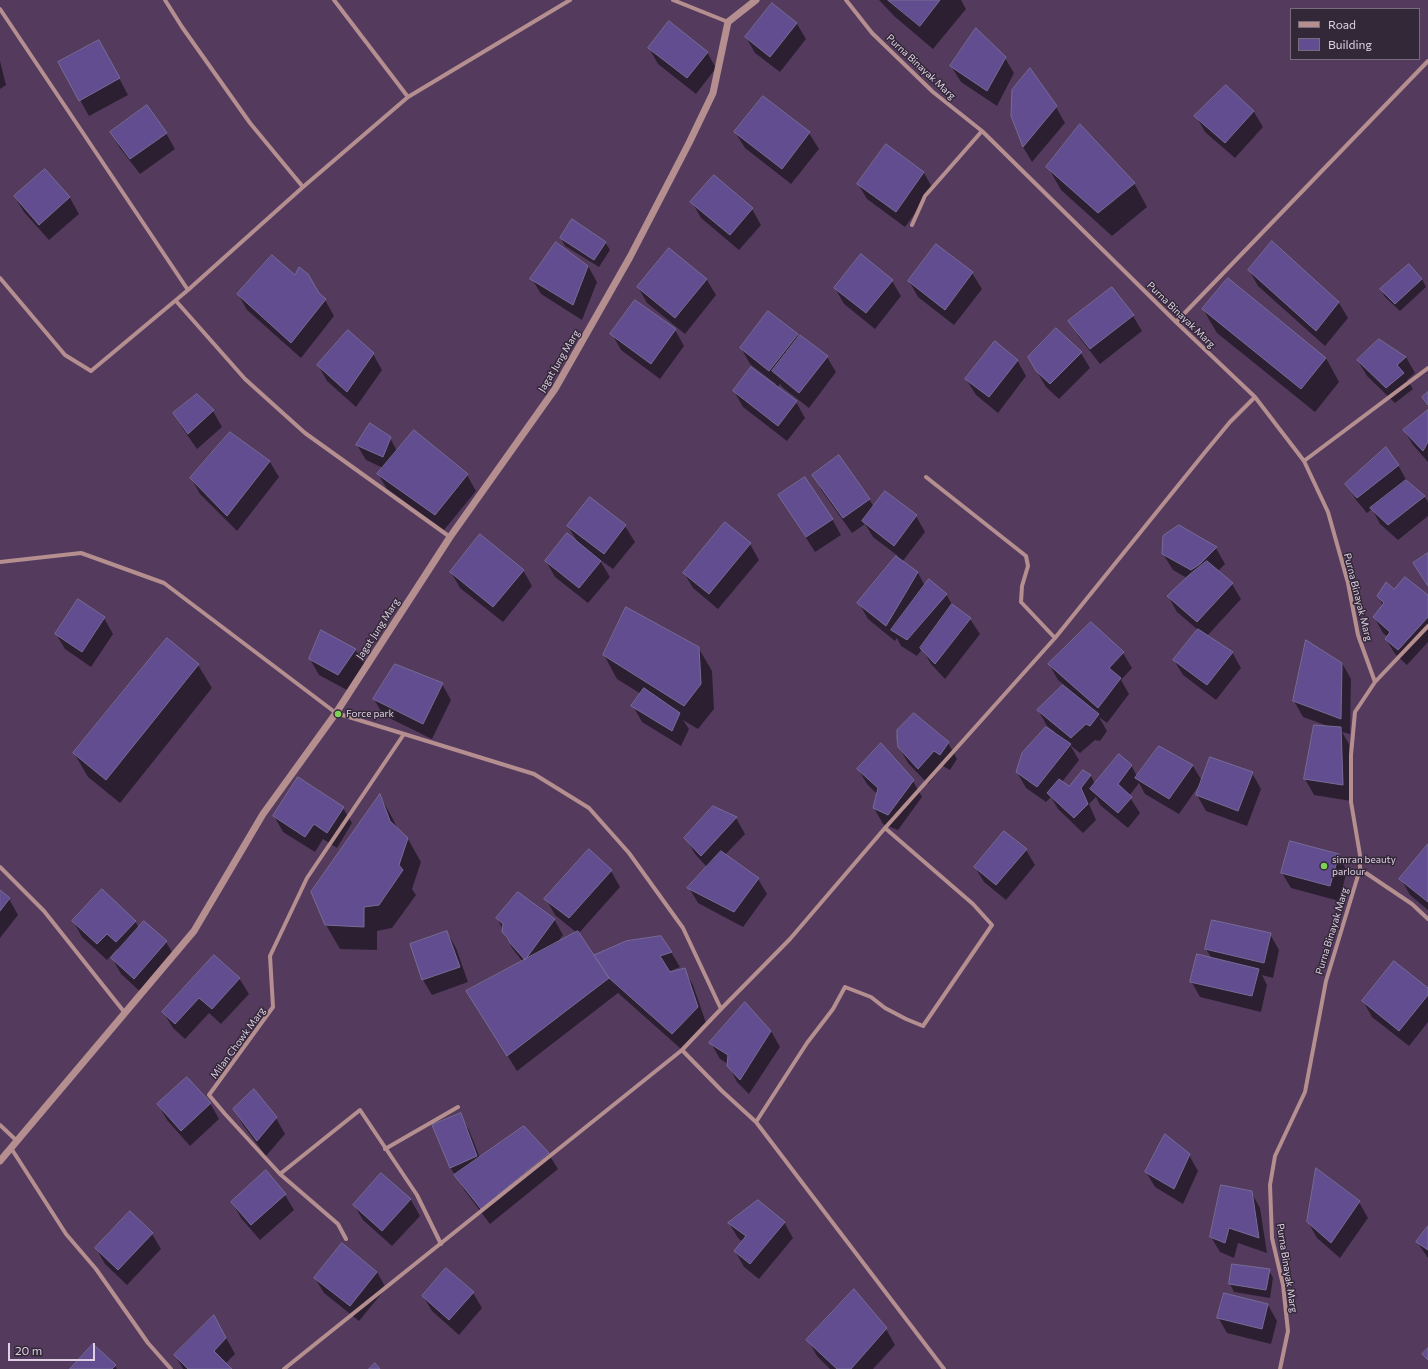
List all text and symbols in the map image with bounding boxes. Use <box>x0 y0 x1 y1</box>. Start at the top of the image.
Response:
legend <box>1290 8 1420 60</box>
text: Road <box>1328 17 1356 31</box>
street label: Purna Binayak Marg <box>884 32 958 102</box>
text: Building <box>1328 37 1372 51</box>
street label: Purna Binayak Marg <box>1144 279 1218 351</box>
street label: Jagat Jung Marg <box>536 328 582 394</box>
street label: Purna Binayak Marg <box>1341 552 1375 642</box>
street label: Jagat Jung Marg <box>354 596 402 662</box>
place label: Force park <box>346 708 394 720</box>
marker: Force park <box>333 709 343 719</box>
place label: simran beauty parlour <box>1332 854 1396 878</box>
marker: simran beauty parlour <box>1319 861 1329 871</box>
street label: Purna Binayak Marg <box>1313 886 1351 976</box>
street label: Milan Chowk Marg <box>208 1005 268 1081</box>
street label: Purna Binayak Marg <box>1274 1222 1300 1314</box>
scale bar <box>10 1335 97 1361</box>
text: 20 m <box>15 1343 42 1357</box>

